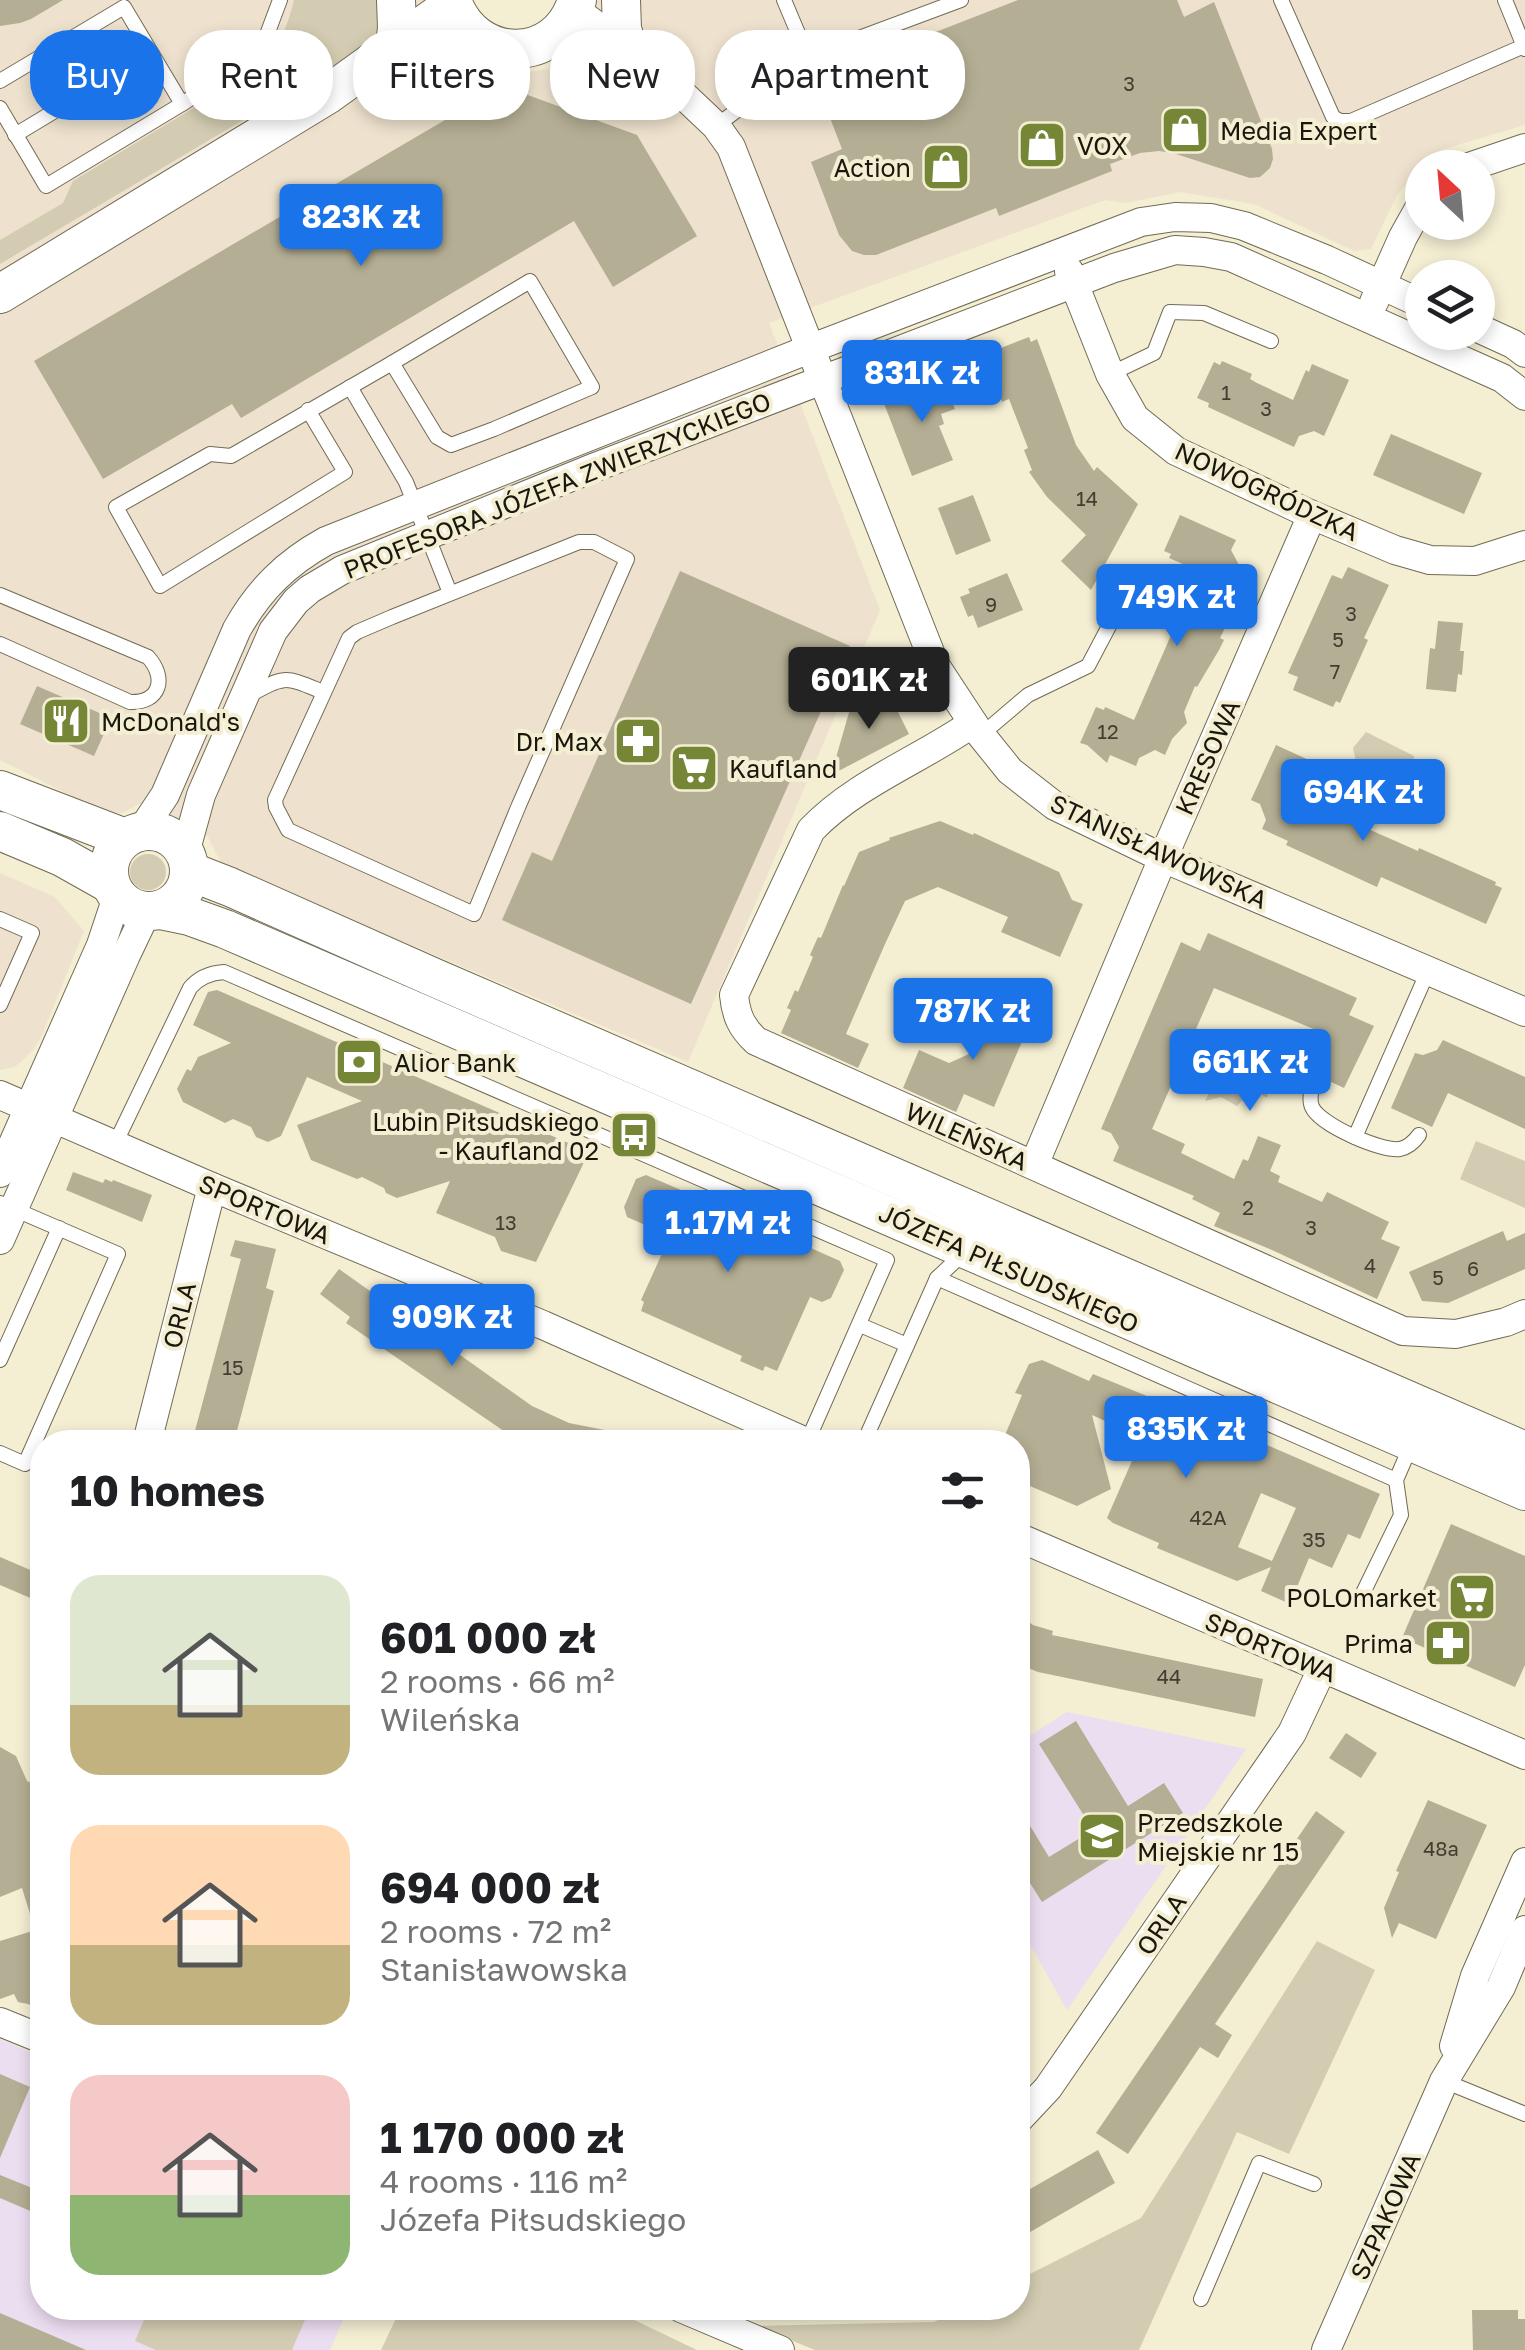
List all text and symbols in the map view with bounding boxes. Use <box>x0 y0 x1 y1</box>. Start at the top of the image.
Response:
chip: Buy <box>30 30 164 120</box>
chip: Rent <box>184 30 333 120</box>
chip: Filters <box>353 30 530 120</box>
chip: New <box>550 30 695 120</box>
chip: Apartment <box>715 30 965 120</box>
house number: 3 <box>1123 71 1135 95</box>
shop icon: Media Expert <box>1159 104 1211 156</box>
place label: Media Expert <box>1220 115 1378 146</box>
shop icon: VOX <box>1016 119 1068 171</box>
place label: VOX <box>1077 130 1128 161</box>
shop icon: Action <box>920 141 972 193</box>
north arrow <box>1405 150 1495 240</box>
map controls <box>1405 150 1495 350</box>
place label: Action <box>834 152 911 183</box>
pin: 823K zł <box>269 184 453 269</box>
text: 823K zł <box>301 197 421 235</box>
button: layers <box>1405 260 1495 350</box>
pin: 831K zł <box>830 340 1014 425</box>
text: 831K zł <box>864 353 980 391</box>
house number: 1 <box>1221 380 1231 404</box>
street label: PROFESORA JÓZEFA ZWIERZYCKIEGO <box>339 385 775 585</box>
house number: 3 <box>1260 396 1272 420</box>
street label: NOWOGRÓDZKA <box>1170 435 1364 547</box>
house number: 14 <box>1076 486 1098 510</box>
pin: 749K zł <box>1085 564 1269 649</box>
text: 749K zł <box>1118 577 1236 615</box>
house number: 9 <box>985 592 997 616</box>
house number: 3 <box>1345 601 1357 625</box>
house number: 5 <box>1332 627 1344 651</box>
pin: 601K zł <box>777 647 961 732</box>
house number: 7 <box>1330 659 1340 683</box>
text: 601K zł <box>810 660 928 698</box>
street label: KRESOWA <box>1168 694 1246 819</box>
restaurant icon: McDonald's <box>40 695 92 747</box>
place label: McDonald's <box>101 706 240 737</box>
pharmacy icon: Dr. Max <box>612 715 664 767</box>
house number: 12 <box>1097 719 1119 743</box>
place label: Dr. Max <box>516 726 603 757</box>
supermarket icon: Kaufland <box>668 742 720 794</box>
place label: Kaufland <box>729 753 837 784</box>
pin: 694K zł <box>1271 759 1455 844</box>
text: 694K zł <box>1303 772 1423 810</box>
street label: STANISŁAWOWSKA <box>1045 787 1273 915</box>
pin: 787K zł <box>881 978 1065 1063</box>
text: 787K zł <box>916 991 1030 1029</box>
pin: 661K zł <box>1158 1029 1342 1114</box>
bank icon: Alior Bank <box>333 1036 385 1088</box>
text: 661K zł <box>1192 1042 1308 1080</box>
place label: Alior Bank <box>394 1047 516 1078</box>
street label: WILEŃSKA <box>901 1095 1033 1177</box>
place label: Lubin Piłsudskiego - Kaufland 02 <box>372 1106 599 1166</box>
bus stop icon: Lubin Piłsudskiego - Kaufland 02 <box>608 1109 660 1161</box>
street label: SPORTOWA <box>194 1167 336 1251</box>
pin: 1.17M zł <box>625 1190 831 1275</box>
house number: 2 <box>1242 1195 1254 1219</box>
street label: JÓZEFA PIŁSUDSKIEGO <box>874 1197 1144 1339</box>
text: 1.17M zł <box>665 1203 791 1241</box>
house number: 13 <box>495 1210 517 1234</box>
house number: 3 <box>1305 1215 1317 1239</box>
house number: 4 <box>1364 1253 1376 1277</box>
house number: 6 <box>1467 1256 1479 1280</box>
house number: 5 <box>1432 1265 1444 1289</box>
street label: ORLA <box>156 1278 202 1351</box>
pin: 909K zł <box>360 1284 544 1369</box>
text: 909K zł <box>392 1297 512 1335</box>
house number: 15 <box>222 1355 244 1379</box>
pin: 835K zł <box>1094 1396 1278 1481</box>
text: 835K zł <box>1126 1409 1246 1447</box>
icon: filters <box>935 1463 990 1518</box>
text: 10 homes <box>70 1465 265 1515</box>
house number: 42A <box>1189 1505 1227 1529</box>
house number: 35 <box>1302 1527 1326 1551</box>
supermarket icon: POLOmarket <box>1446 1571 1498 1623</box>
place label: POLOmarket <box>1286 1582 1437 1613</box>
street label: SPORTOWA <box>1200 1605 1342 1689</box>
text: 601 000 zł <box>380 1612 596 1662</box>
icon: home <box>150 1615 270 1735</box>
pharmacy icon: Prima <box>1422 1617 1474 1669</box>
place label: Prima <box>1344 1628 1413 1659</box>
text: 2 rooms · 66 m² <box>380 1662 615 1700</box>
house number: 44 <box>1157 1664 1181 1688</box>
text: Wileńska <box>380 1700 520 1738</box>
place label: Przedszkole Miejskie nr 15 <box>1137 1807 1299 1867</box>
school or university icon: Przedszkole Miejskie nr 15 <box>1076 1810 1128 1862</box>
house number: 48a <box>1423 1836 1459 1860</box>
text: 694 000 zł <box>380 1862 600 1912</box>
icon: home <box>150 1865 270 1985</box>
street label: ORLA <box>1129 1887 1193 1961</box>
text: 2 rooms · 72 m² <box>380 1912 611 1950</box>
text: Stanisławowska <box>380 1950 628 1988</box>
text: 1 170 000 zł <box>380 2112 624 2162</box>
icon: home <box>150 2115 270 2235</box>
street label: SZPAKOWA <box>1343 2147 1427 2284</box>
text: 4 rooms · 116 m² <box>380 2162 627 2200</box>
text: Józefa Piłsudskiego <box>380 2200 686 2238</box>

